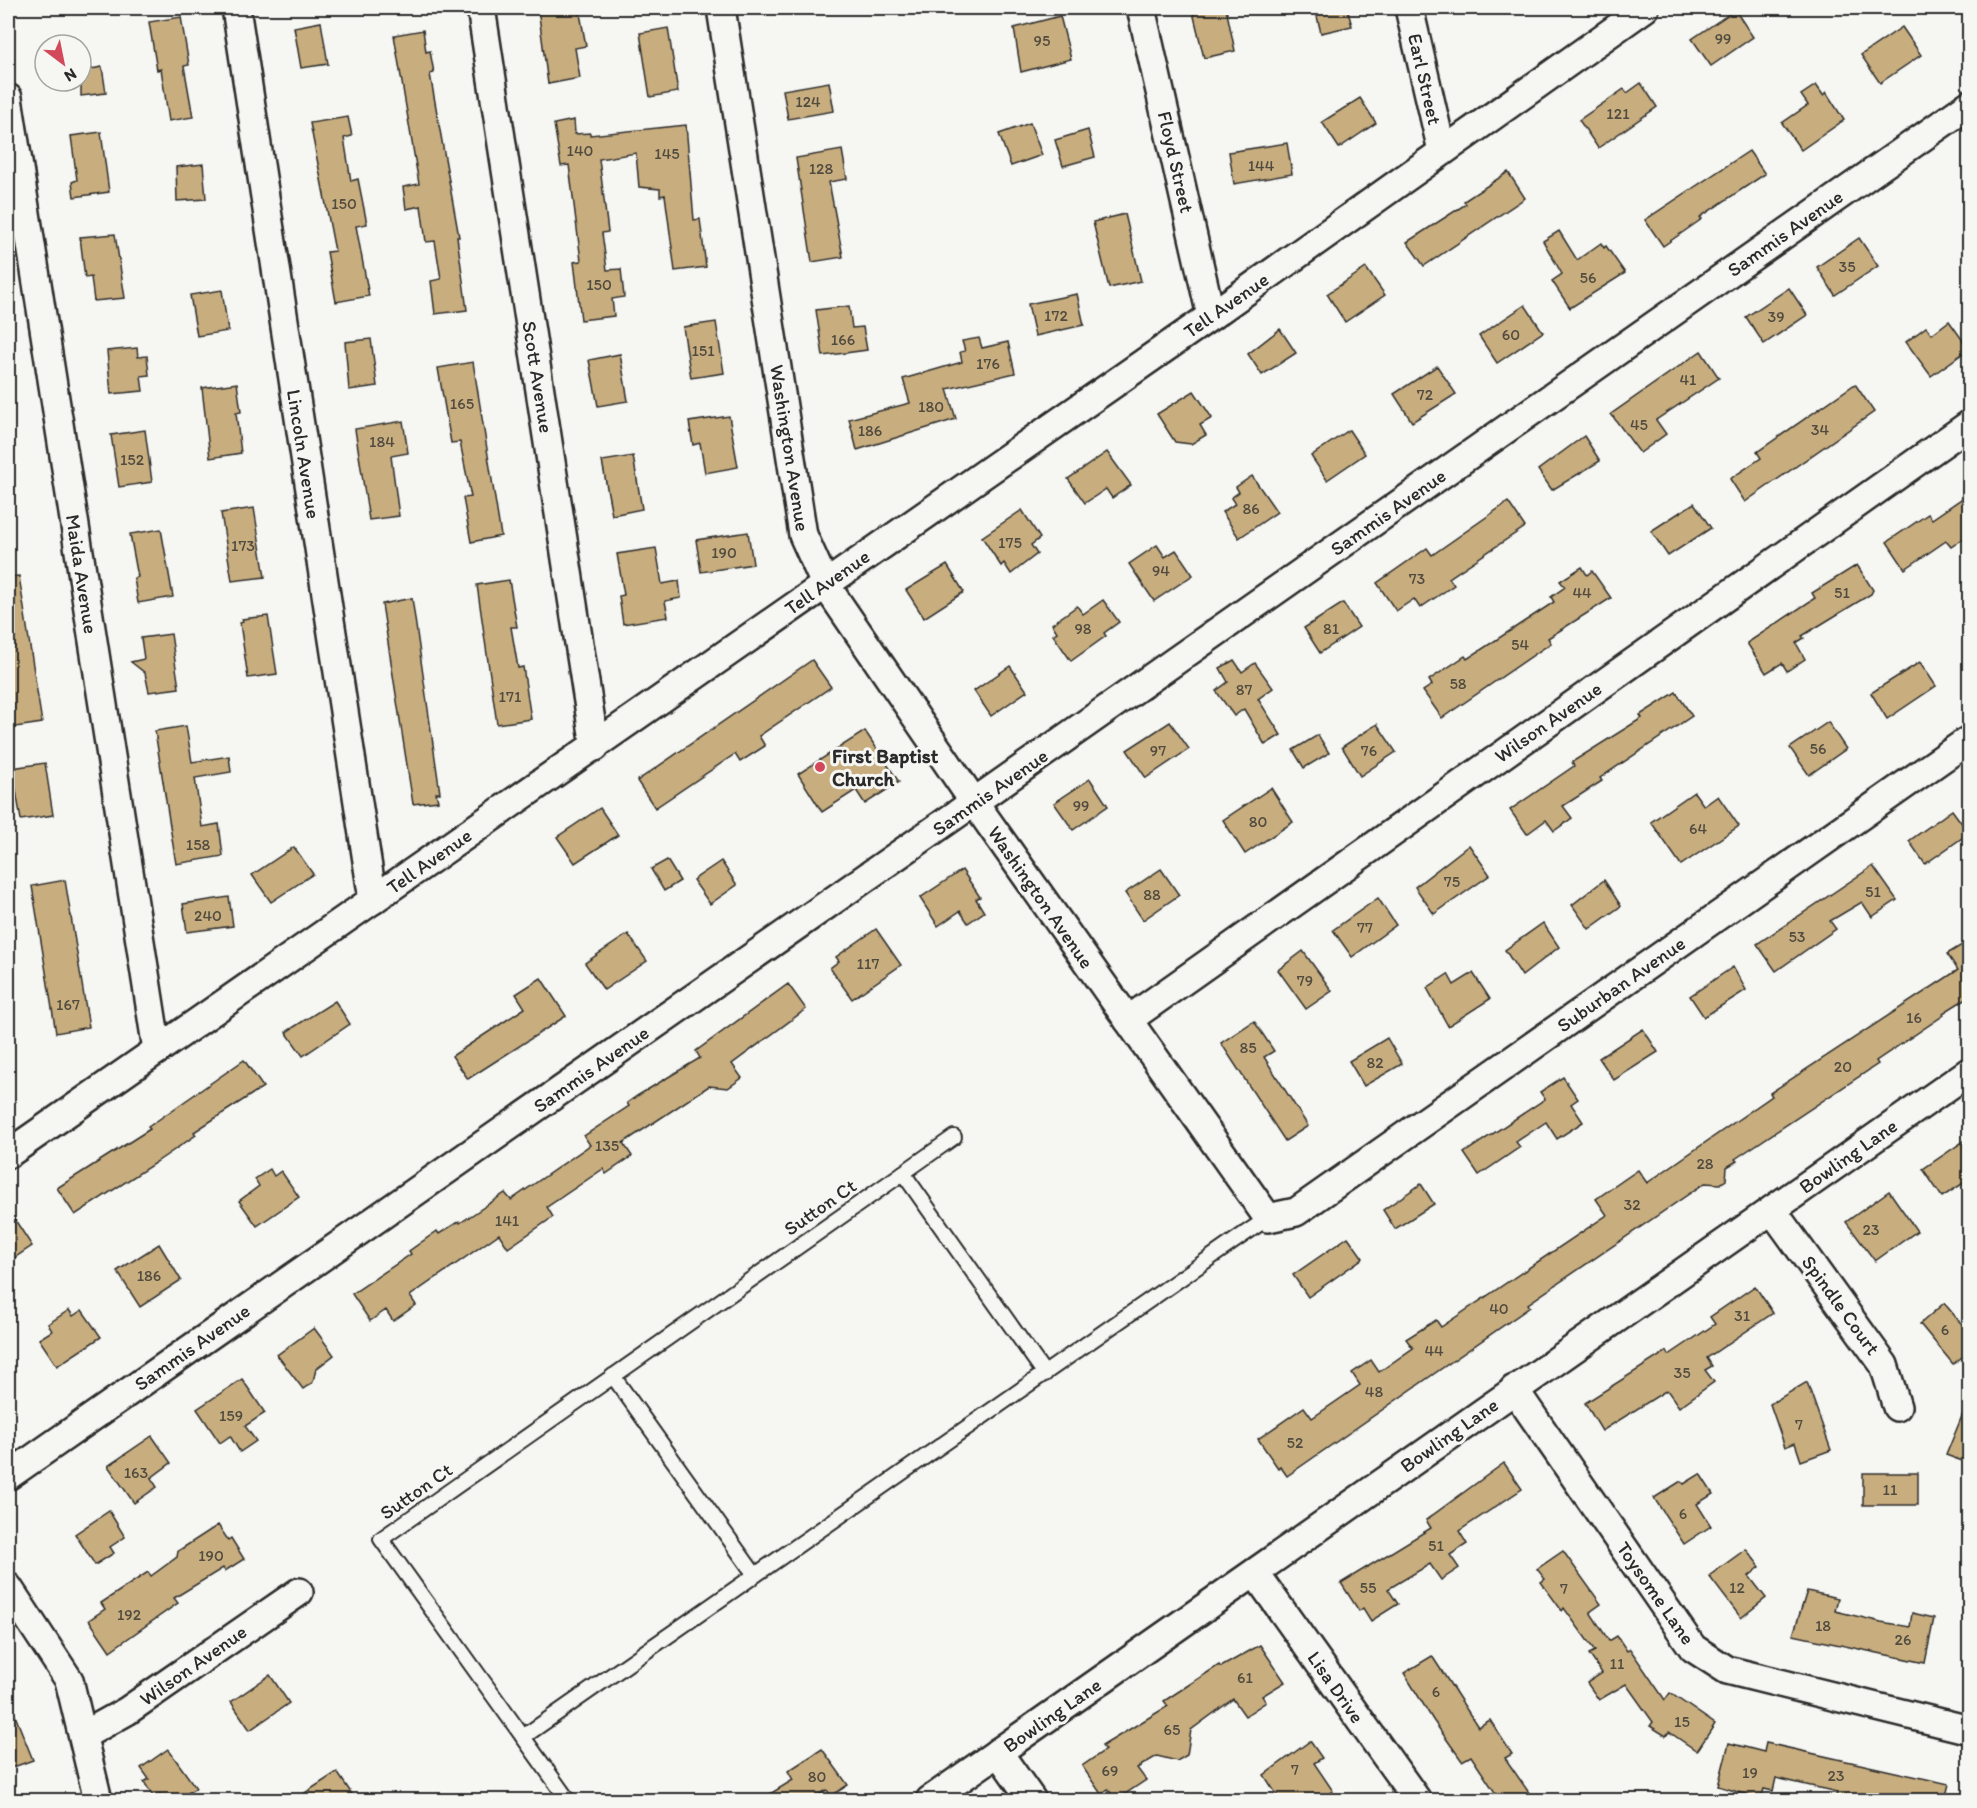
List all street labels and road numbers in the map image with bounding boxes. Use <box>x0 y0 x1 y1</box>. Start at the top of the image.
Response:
street label: Earl Street <box>1403 31 1447 127</box>
street label: Floyd Street <box>1153 109 1199 215</box>
street label: Sammis Avenue <box>1722 184 1848 282</box>
street label: Tell Avenue <box>1179 267 1273 343</box>
street label: Scott Avenue <box>517 319 559 435</box>
street label: Washington Avenue <box>765 363 815 533</box>
street label: Lincoln Avenue <box>282 388 326 520</box>
street label: Sammis Avenue <box>1325 463 1451 561</box>
street label: Maida Avenue <box>61 513 103 635</box>
street label: Tell Avenue <box>780 544 874 620</box>
street label: Wilson Avenue <box>1490 676 1606 768</box>
street label: Sammis Avenue <box>927 743 1053 841</box>
street label: Washington Avenue <box>983 821 1099 973</box>
street label: Tell Avenue <box>382 823 476 899</box>
street label: Suburban Avenue <box>1552 931 1690 1037</box>
street label: Sammis Avenue <box>528 1020 654 1118</box>
street label: Bowling Lane <box>1794 1113 1902 1199</box>
street label: Sutton Ct <box>779 1173 861 1241</box>
street label: Spindle Court <box>1797 1251 1885 1359</box>
street label: Sammis Avenue <box>129 1298 255 1396</box>
street label: Bowling Lane <box>1395 1392 1503 1478</box>
street label: Sutton Ct <box>375 1457 457 1525</box>
street label: Toysome Lane <box>1612 1537 1700 1649</box>
street label: Wilson Avenue <box>135 1619 251 1711</box>
street label: Lisa Drive <box>1302 1646 1370 1728</box>
street label: Bowling Lane <box>998 1672 1106 1758</box>

